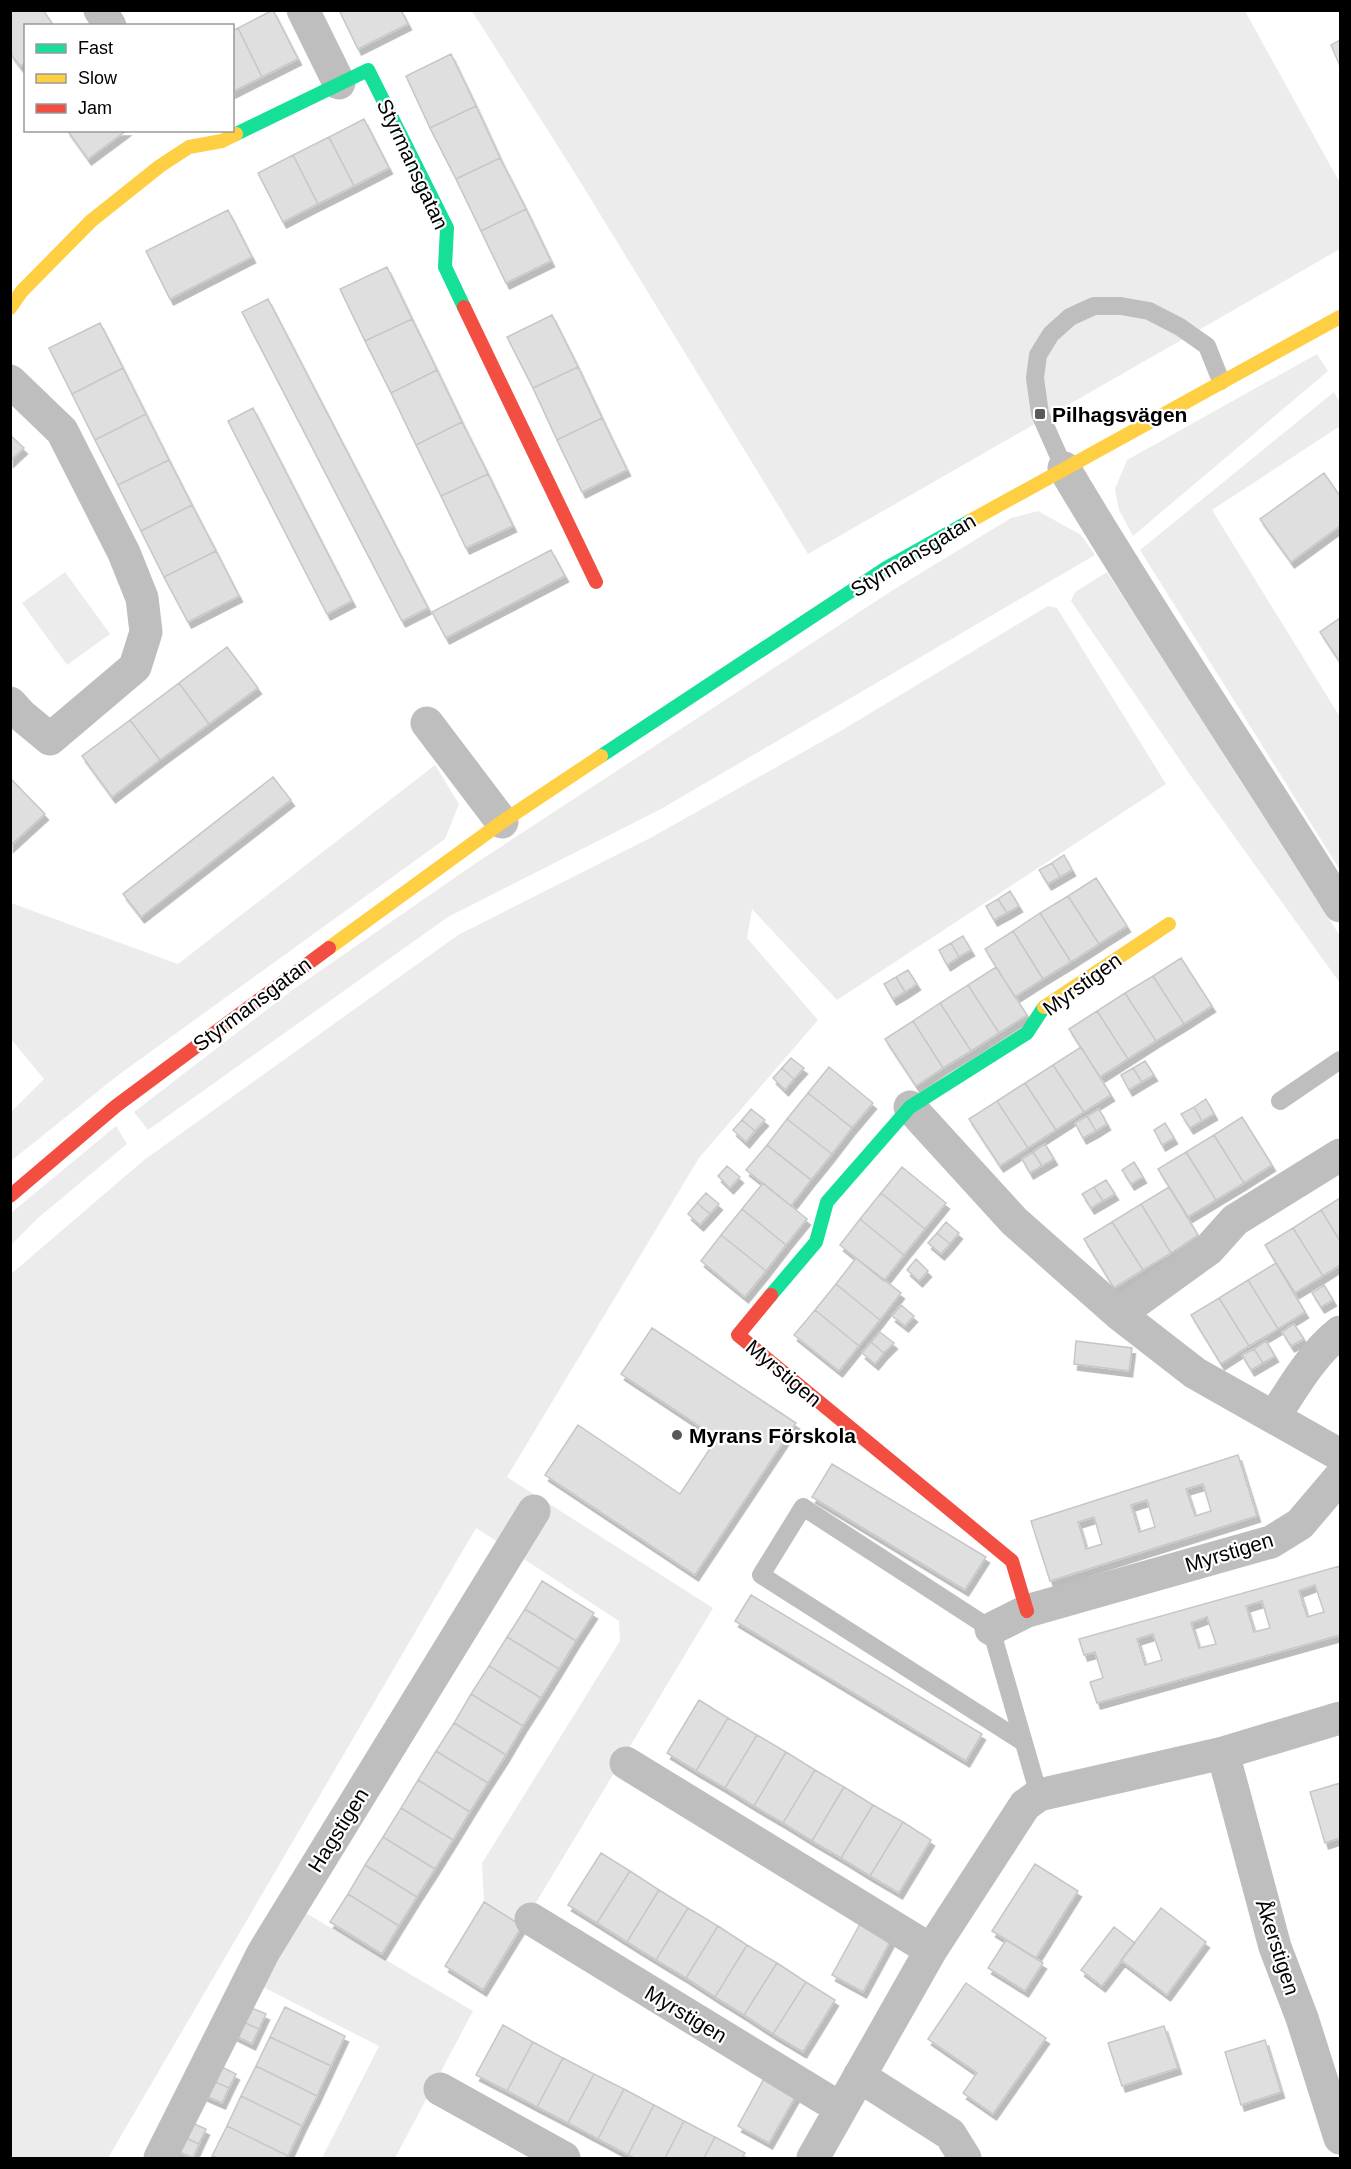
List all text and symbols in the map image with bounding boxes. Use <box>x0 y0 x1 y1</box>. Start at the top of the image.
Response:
legend <box>24 24 234 132</box>
text: Fast <box>78 38 113 58</box>
text: Slow <box>78 68 118 88</box>
street label: Styrmansgatan <box>373 95 453 233</box>
text: Jam <box>78 98 112 118</box>
place label: Pilhagsvägen <box>1052 403 1187 426</box>
marker: Pilhagsvägen <box>1033 407 1047 421</box>
street label: Styrmansgatan <box>847 509 979 601</box>
street label: Myrstigen <box>1038 948 1126 1020</box>
street label: Styrmansgatan <box>189 952 315 1056</box>
street label: Myrstigen <box>742 1335 826 1411</box>
place label: Myrans Förskola <box>689 1424 856 1447</box>
marker: Myrans Förskola <box>670 1428 684 1442</box>
street label: Myrstigen <box>1182 1528 1276 1576</box>
street label: Hagstigen <box>303 1784 373 1876</box>
street label: Åkerstigen <box>1252 1896 1304 1998</box>
street label: Myrstigen <box>641 1981 731 2047</box>

